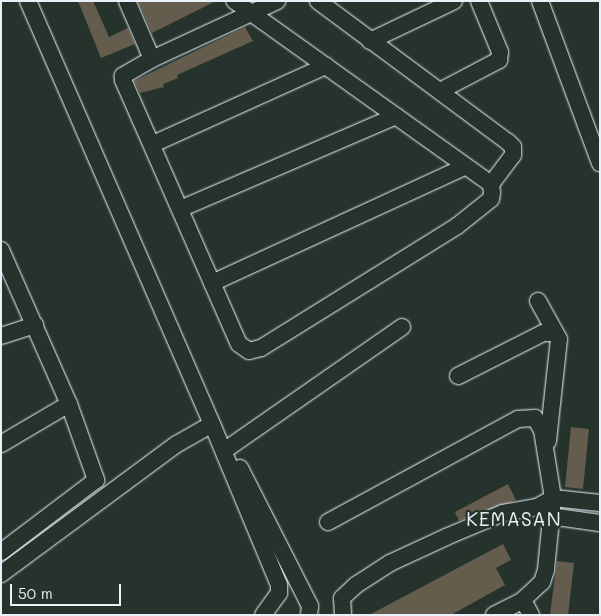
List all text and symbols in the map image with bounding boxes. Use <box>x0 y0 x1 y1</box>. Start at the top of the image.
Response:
district label: KEMASAN <box>465 508 563 530</box>
scale bar <box>12 574 124 606</box>
text: 50 m <box>18 583 53 603</box>

